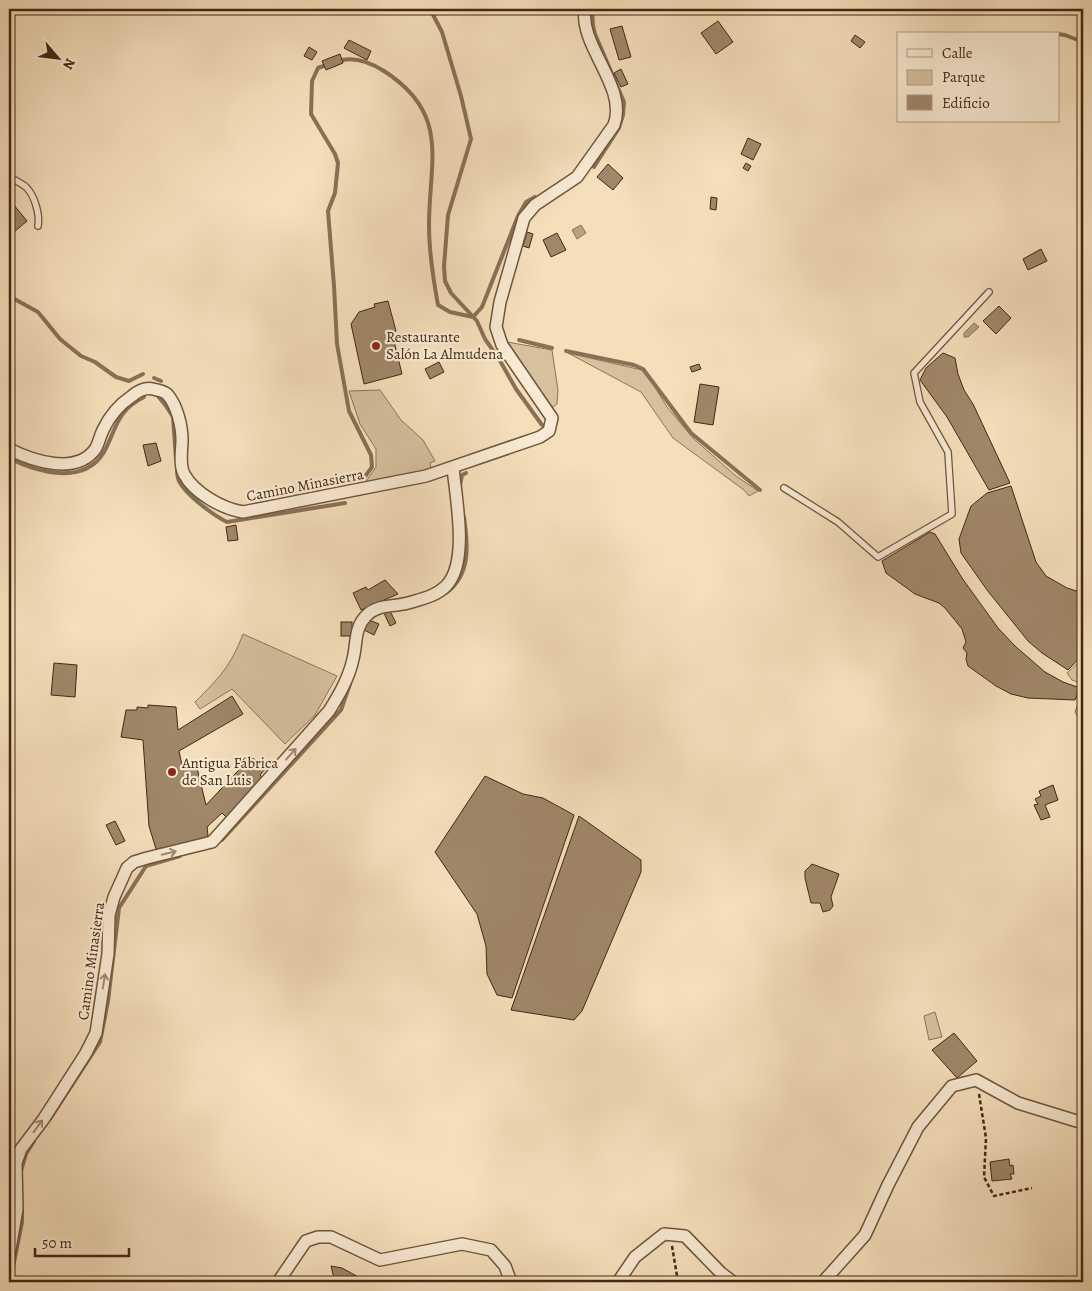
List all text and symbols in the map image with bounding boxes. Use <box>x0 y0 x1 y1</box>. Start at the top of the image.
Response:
north arrow <box>32 32 82 82</box>
legend <box>897 32 1060 122</box>
text: Calle <box>942 43 973 63</box>
text: N <box>58 55 80 73</box>
text: Parque <box>942 67 985 87</box>
text: Edificio <box>942 93 990 113</box>
place label: Restaurante Salón La Almudena <box>386 327 503 364</box>
marker: Restaurante Salón La Almudena <box>370 340 382 352</box>
street label: Camino Minasierra <box>245 464 365 506</box>
one-way arrow <box>285 747 297 760</box>
place label: Antigua Fábrica de San Luis <box>181 753 278 790</box>
marker: Antigua Fábrica de San Luis <box>166 766 178 778</box>
one-way arrow <box>161 848 177 857</box>
street label: Camino Minasierra <box>73 901 109 1021</box>
one-way arrow <box>99 974 109 990</box>
one-way arrow <box>32 1120 43 1133</box>
scale bar <box>35 1226 129 1258</box>
text: 50 m <box>42 1233 72 1253</box>

